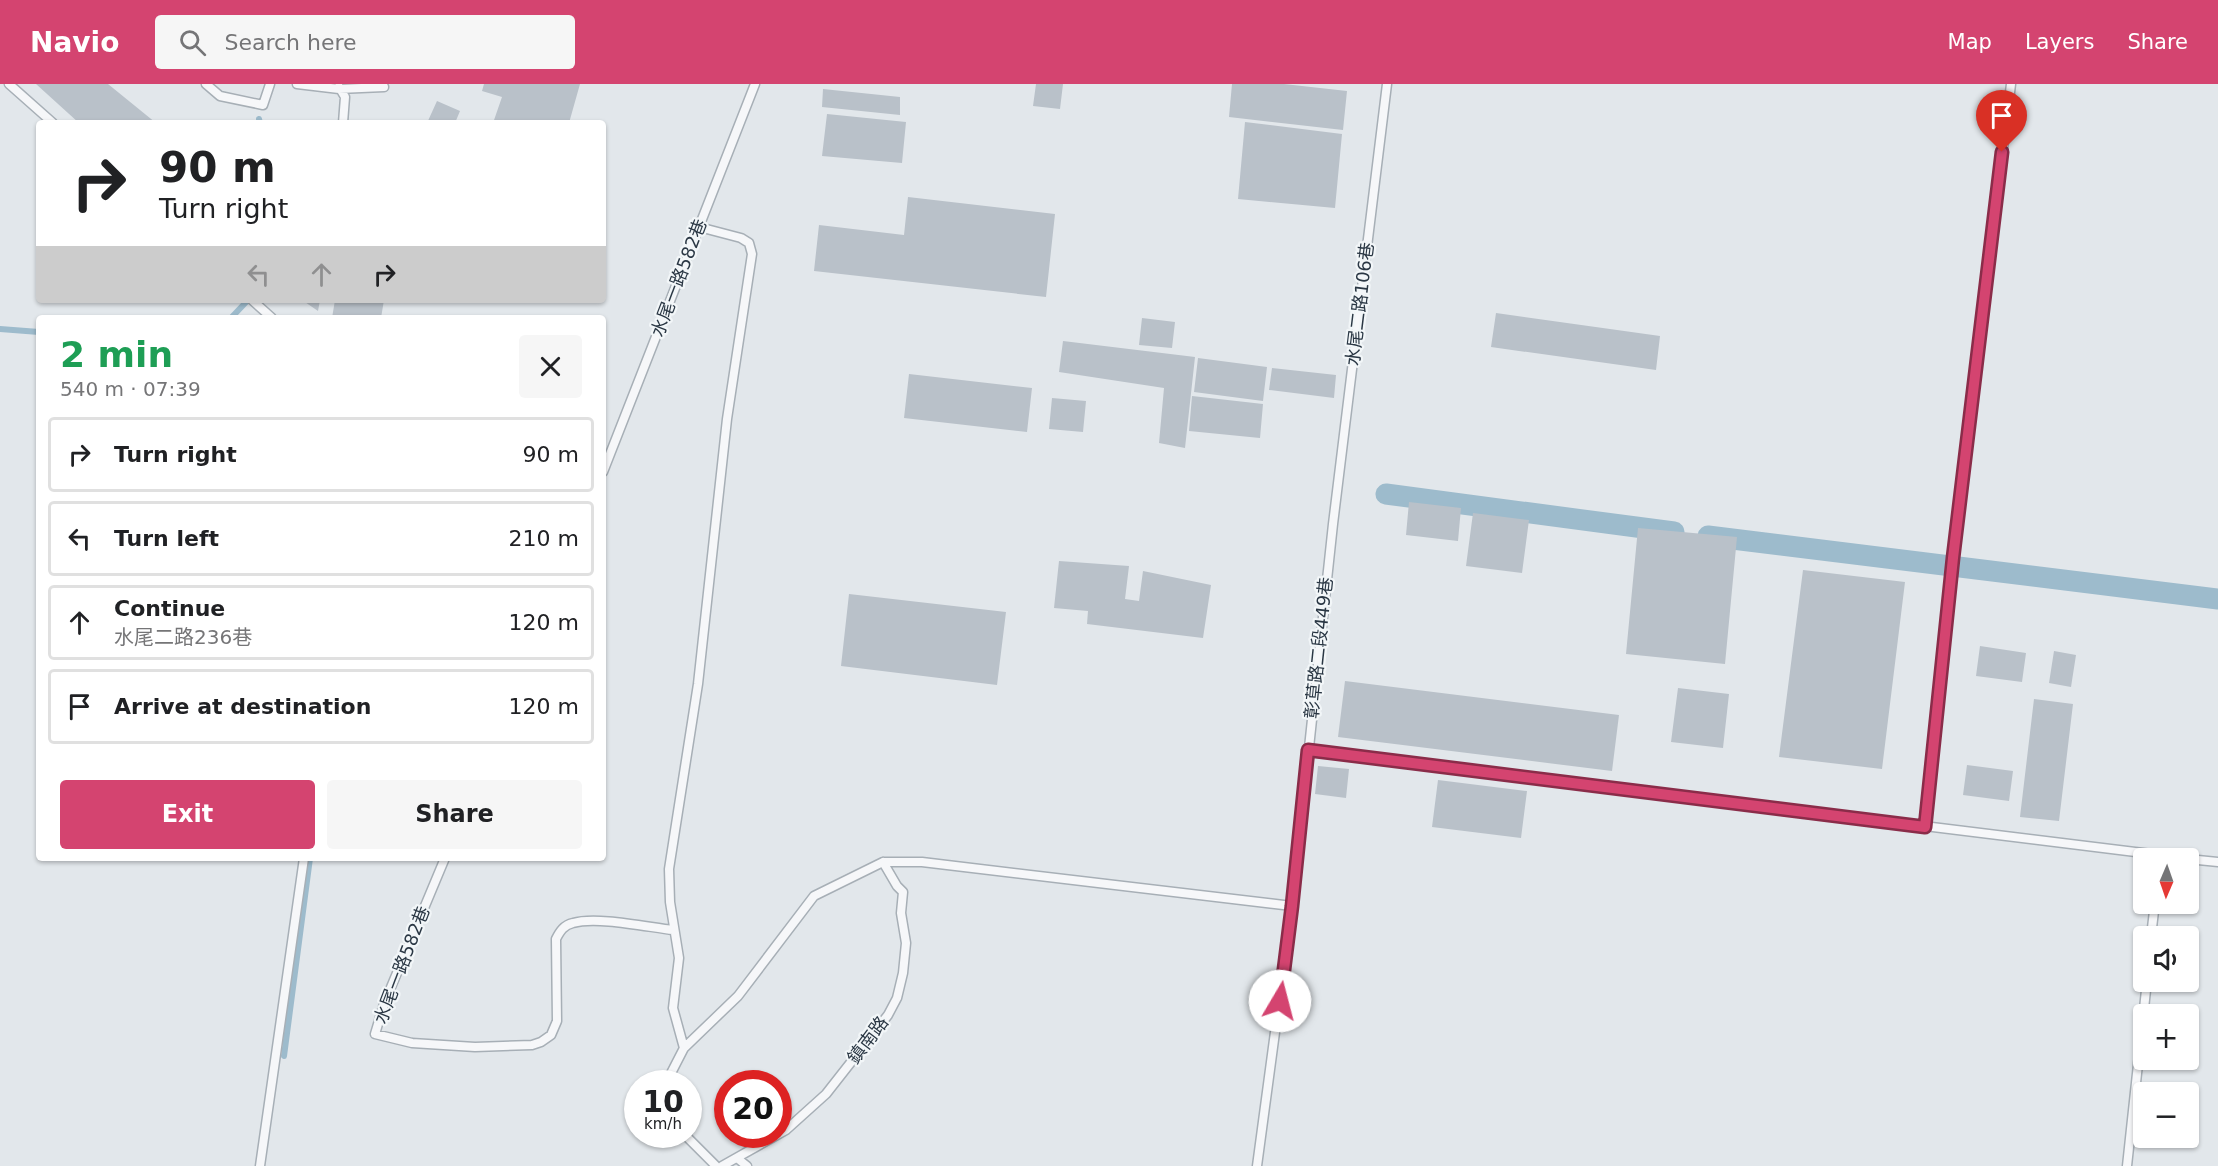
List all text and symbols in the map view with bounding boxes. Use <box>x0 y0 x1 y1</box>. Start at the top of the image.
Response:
search box <box>155 15 575 69</box>
text: Navio <box>30 26 119 59</box>
icon: search <box>176 26 209 59</box>
text: Search here <box>224 30 357 55</box>
text: Map <box>1948 30 1992 54</box>
text: Layers <box>2025 30 2094 54</box>
text: Share <box>2127 30 2188 54</box>
pin <box>1976 90 2027 152</box>
icon: arrive <box>1985 99 2018 132</box>
text: 90 m <box>159 143 276 192</box>
icon: right <box>60 144 138 222</box>
text: Turn right <box>159 193 288 224</box>
street label: 水尾一路582巷 <box>646 216 711 340</box>
street label: 水尾二路106巷 <box>1342 241 1378 367</box>
icon: left <box>242 258 275 291</box>
icon: ahead <box>305 258 338 291</box>
icon: right <box>368 258 401 291</box>
text: 2 min <box>60 334 173 375</box>
button: close <box>519 335 582 398</box>
text: 540 m · 07:39 <box>60 377 201 401</box>
icon: right <box>63 438 96 471</box>
text: Turn right <box>114 442 237 467</box>
text: 90 m <box>523 442 579 467</box>
icon: left <box>63 522 96 555</box>
text: Turn left <box>114 526 219 551</box>
text: 210 m <box>509 526 579 551</box>
street label: 彰草路二段449巷 <box>1301 576 1336 720</box>
text: Continue <box>114 596 225 621</box>
icon: ahead <box>63 606 96 639</box>
text: 120 m <box>509 610 579 635</box>
text: 水尾二路236巷 <box>114 625 252 649</box>
icon: arrive <box>63 690 96 723</box>
text: Arrive at destination <box>114 694 371 719</box>
text: 120 m <box>509 694 579 719</box>
button: Exit <box>60 780 315 849</box>
button: Share <box>327 780 582 849</box>
north arrow <box>2133 848 2199 914</box>
map controls <box>2133 848 2199 1148</box>
street label: 水尾一路582巷 <box>369 903 434 1027</box>
button: sound <box>2133 926 2199 992</box>
position arrow <box>1248 969 1312 1033</box>
button: + <box>2133 1004 2199 1070</box>
street label: 鎮南路 <box>843 1012 892 1068</box>
speed limit sign: 20 <box>714 1070 792 1148</box>
button: − <box>2133 1082 2199 1148</box>
text: 10 <box>642 1084 684 1119</box>
text: km/h <box>644 1115 682 1133</box>

